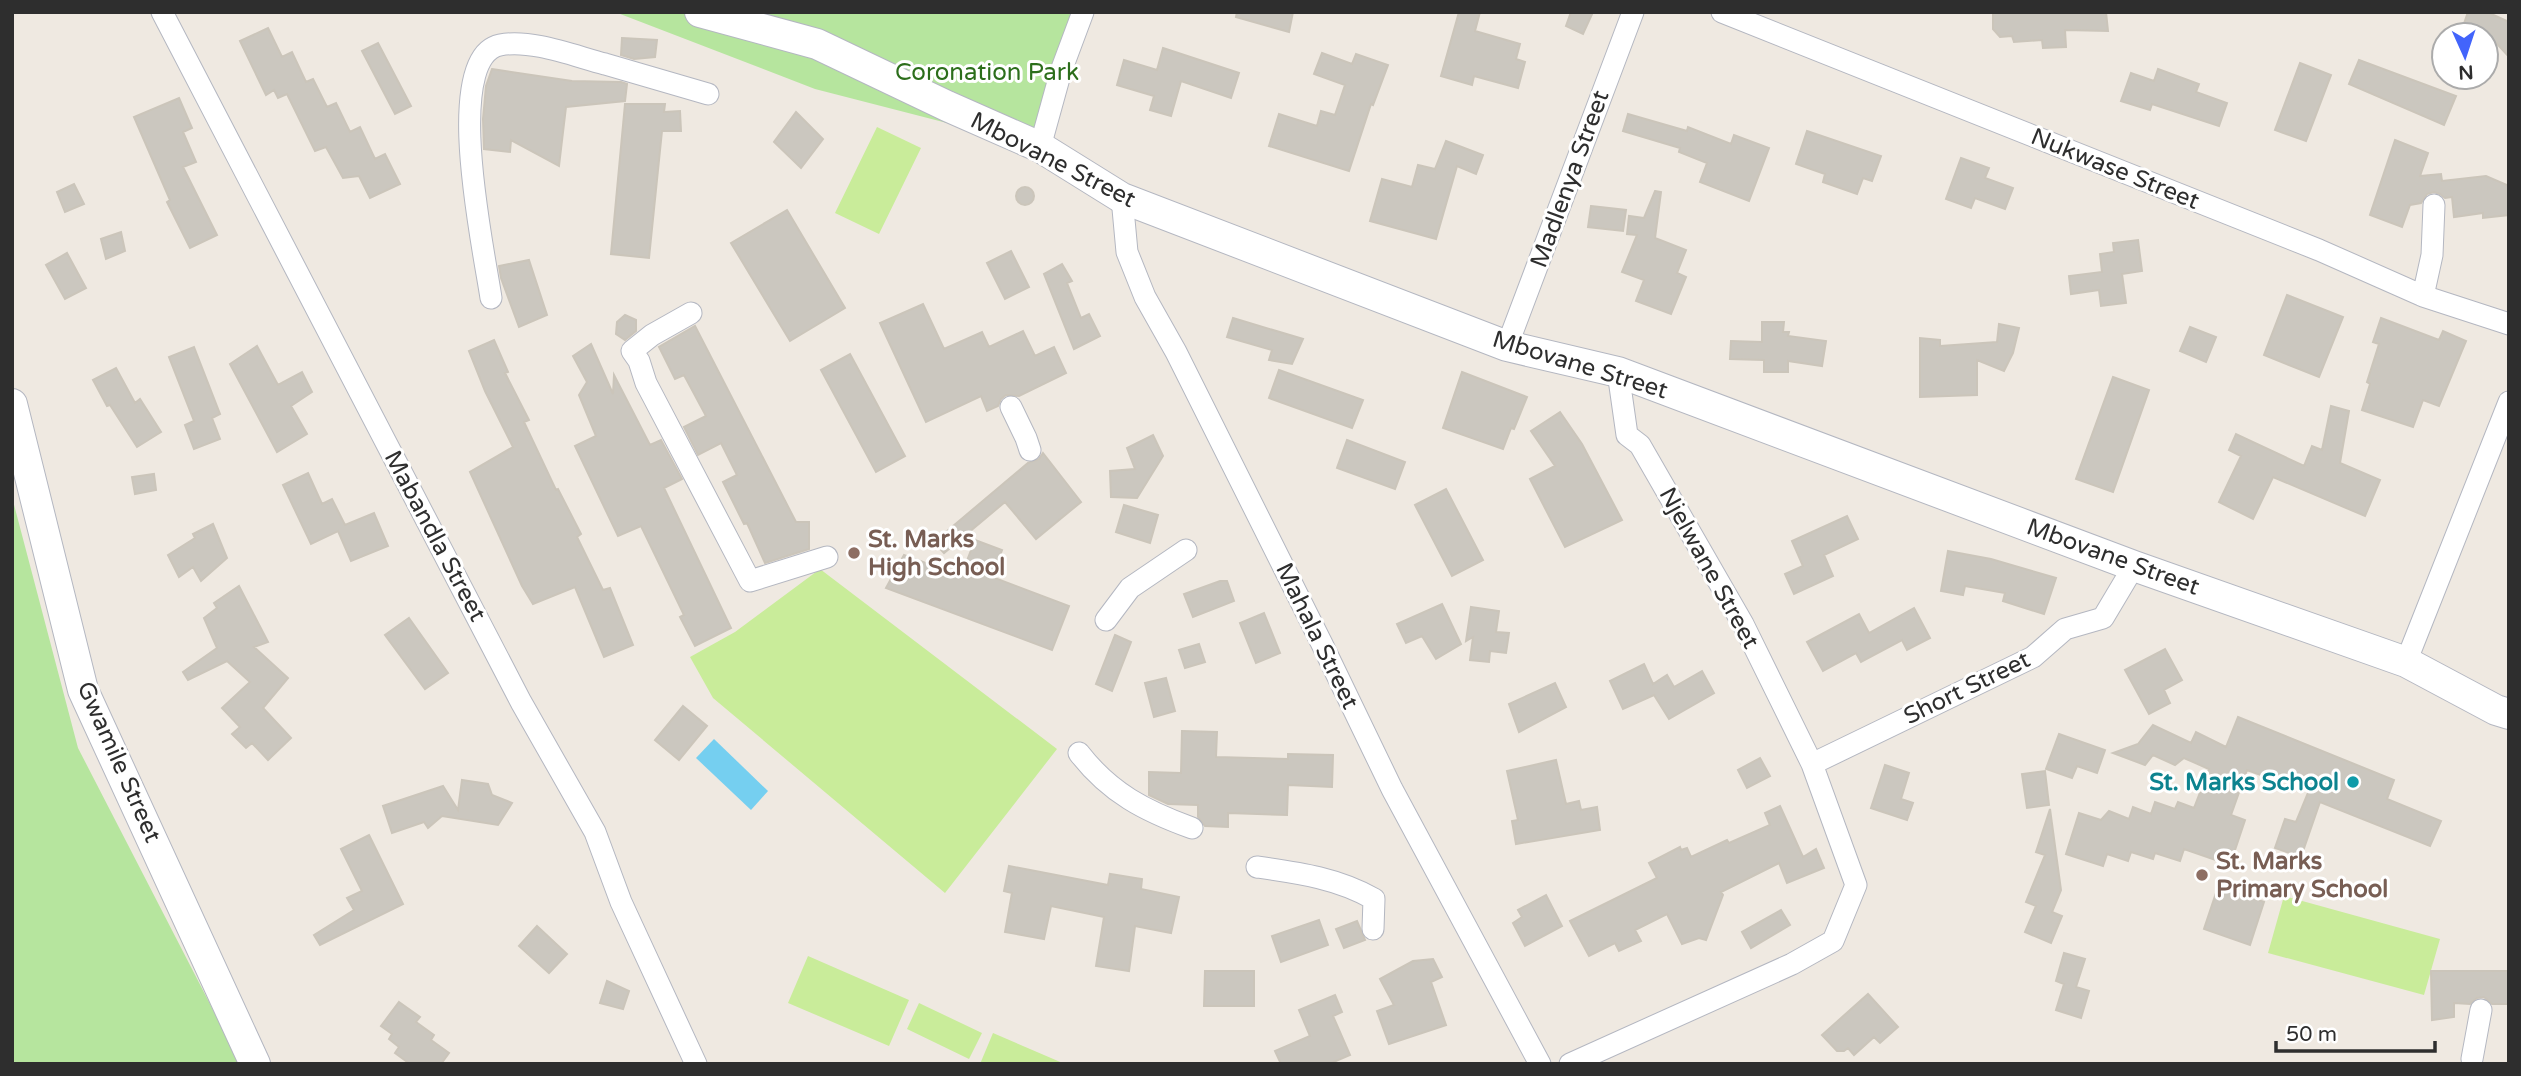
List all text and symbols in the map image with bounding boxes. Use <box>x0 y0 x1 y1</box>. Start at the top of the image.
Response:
north arrow <box>2430 21 2500 91</box>
park label: Coronation Park <box>895 58 1079 87</box>
text: N <box>2458 61 2474 83</box>
street label: Madlenya Street <box>1524 86 1616 272</box>
street label: Mbovane Street <box>966 106 1140 214</box>
street label: Nukwase Street <box>2027 122 2203 216</box>
street label: Mbovane Street <box>1489 325 1671 405</box>
street label: Mabandla Street <box>378 446 492 626</box>
street label: Njelwane Street <box>1653 482 1765 654</box>
street label: Mbovane Street <box>2023 512 2203 602</box>
place label: St. Marks High School <box>868 525 1005 582</box>
marker: St. Marks High School <box>846 545 862 561</box>
street label: Mahala Street <box>1269 558 1365 714</box>
street label: Short Street <box>1899 645 2035 731</box>
street label: Gwamile Street <box>71 677 167 847</box>
place label: St. Marks School <box>2149 768 2339 797</box>
marker: St. Marks School <box>2345 774 2361 790</box>
place label: St. Marks Primary School <box>2216 847 2388 904</box>
marker: St. Marks Primary School <box>2194 867 2210 883</box>
scale bar <box>2276 1010 2435 1054</box>
text: 50 m <box>2286 1022 2337 1047</box>

